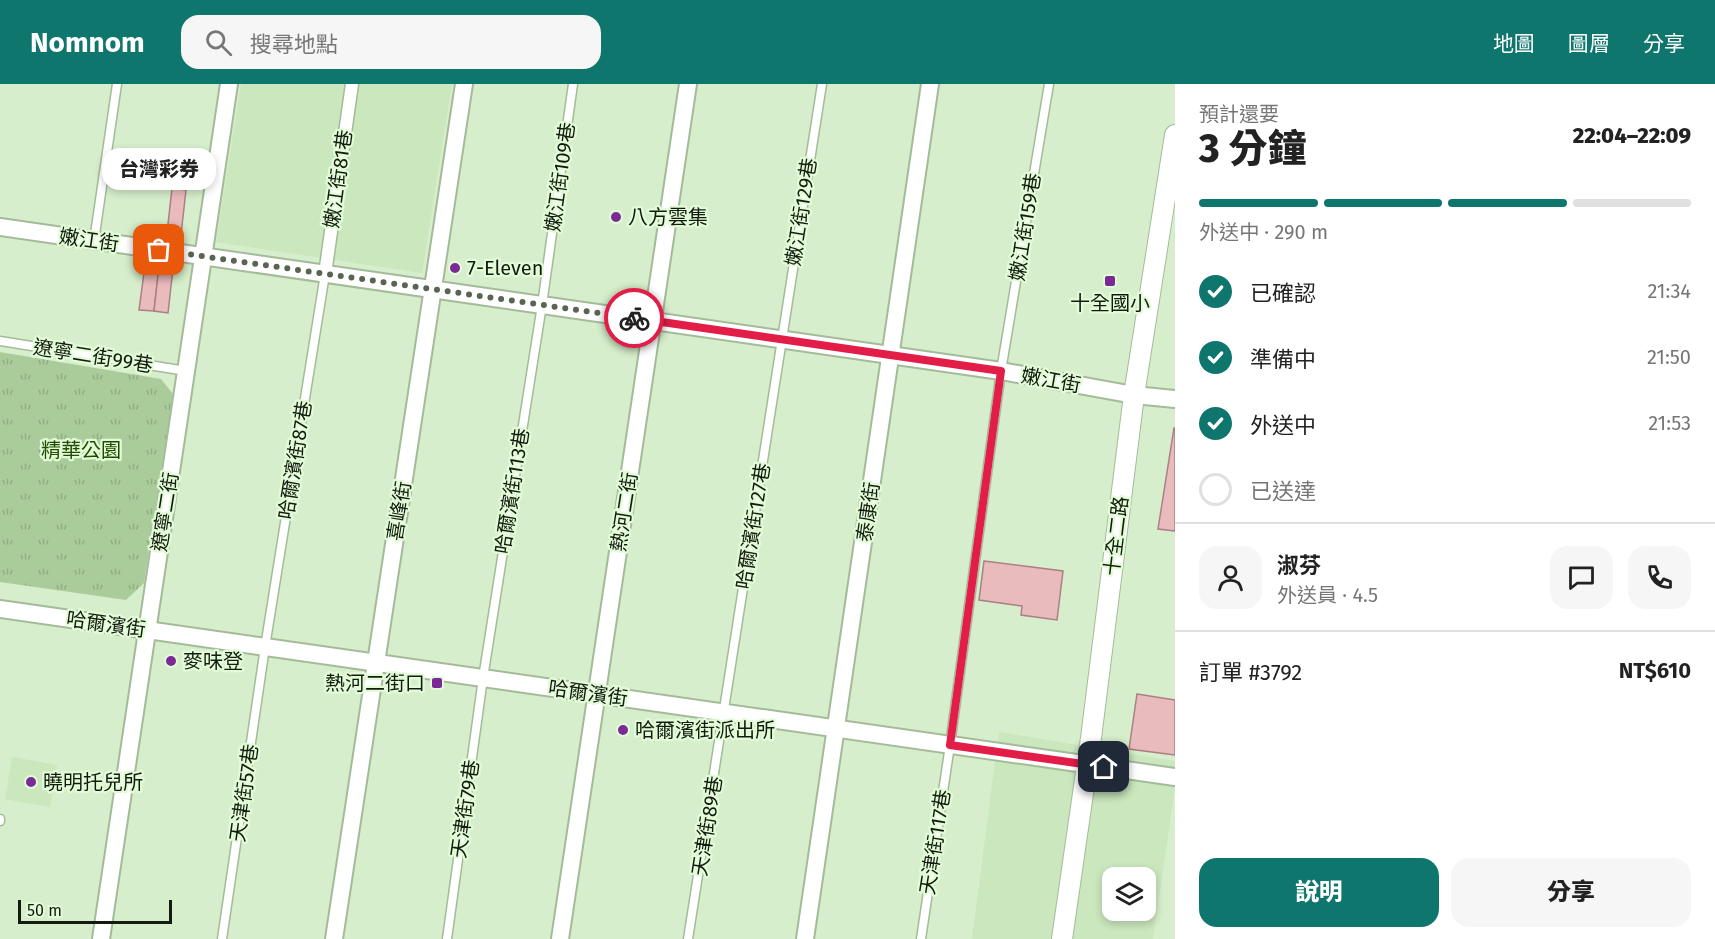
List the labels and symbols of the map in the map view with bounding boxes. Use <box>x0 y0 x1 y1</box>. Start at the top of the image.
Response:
street label: 嫩江街109巷 <box>540 121 580 233</box>
street label: 嫩江街81巷 <box>319 128 357 230</box>
callout: 台灣彩券 <box>102 148 216 190</box>
street label: 嫩江街129巷 <box>781 156 821 268</box>
street label: 嫩江街159巷 <box>1005 171 1045 283</box>
place label: 八方雲集 <box>628 205 708 229</box>
marker: 八方雲集 <box>609 210 623 224</box>
street label: 嫩江街 <box>58 224 120 256</box>
pin <box>133 224 184 275</box>
place label: 7-Eleven <box>467 256 543 280</box>
marker: 7-Eleven <box>448 261 462 275</box>
marker: 十全國小 <box>1103 274 1117 288</box>
courier <box>604 288 664 348</box>
place label: 十全國小 <box>1070 291 1150 315</box>
street label: 遼寧二街99巷 <box>31 335 155 377</box>
street label: 嫩江街 <box>1019 363 1083 397</box>
street label: 哈爾濱街87巷 <box>274 399 316 521</box>
street label: 哈爾濱街113巷 <box>490 426 534 556</box>
park label: 精華公園 <box>41 438 121 462</box>
street label: 哈爾濱街127巷 <box>731 461 775 591</box>
street label: 遼寧二街 <box>147 471 183 553</box>
street label: 熱河二街 <box>606 471 642 553</box>
street label: 喜峰街 <box>382 479 416 543</box>
street label: 泰康街 <box>852 481 884 543</box>
street label: 十全二路 <box>1099 495 1133 577</box>
street label: 哈爾濱街 <box>65 607 147 641</box>
place label: 麥味登 <box>183 649 243 673</box>
marker: 麥味登 <box>164 654 178 668</box>
place label: 熱河二街口 <box>325 671 425 695</box>
marker: 熱河二街口 <box>430 676 444 690</box>
street label: 哈爾濱街 <box>547 676 629 710</box>
place label: 哈爾濱街派出所 <box>635 718 775 742</box>
marker: 哈爾濱街派出所 <box>616 723 630 737</box>
pin <box>1078 741 1129 792</box>
street label: 天津街57巷 <box>225 743 263 843</box>
street label: 天津街79巷 <box>446 758 484 860</box>
place label: 曉明托兒所 <box>43 770 143 794</box>
street label: 天津街89巷 <box>687 774 727 878</box>
marker: 曉明托兒所 <box>24 775 38 789</box>
street label: 天津街117巷 <box>915 788 955 896</box>
scale bar <box>18 897 172 924</box>

